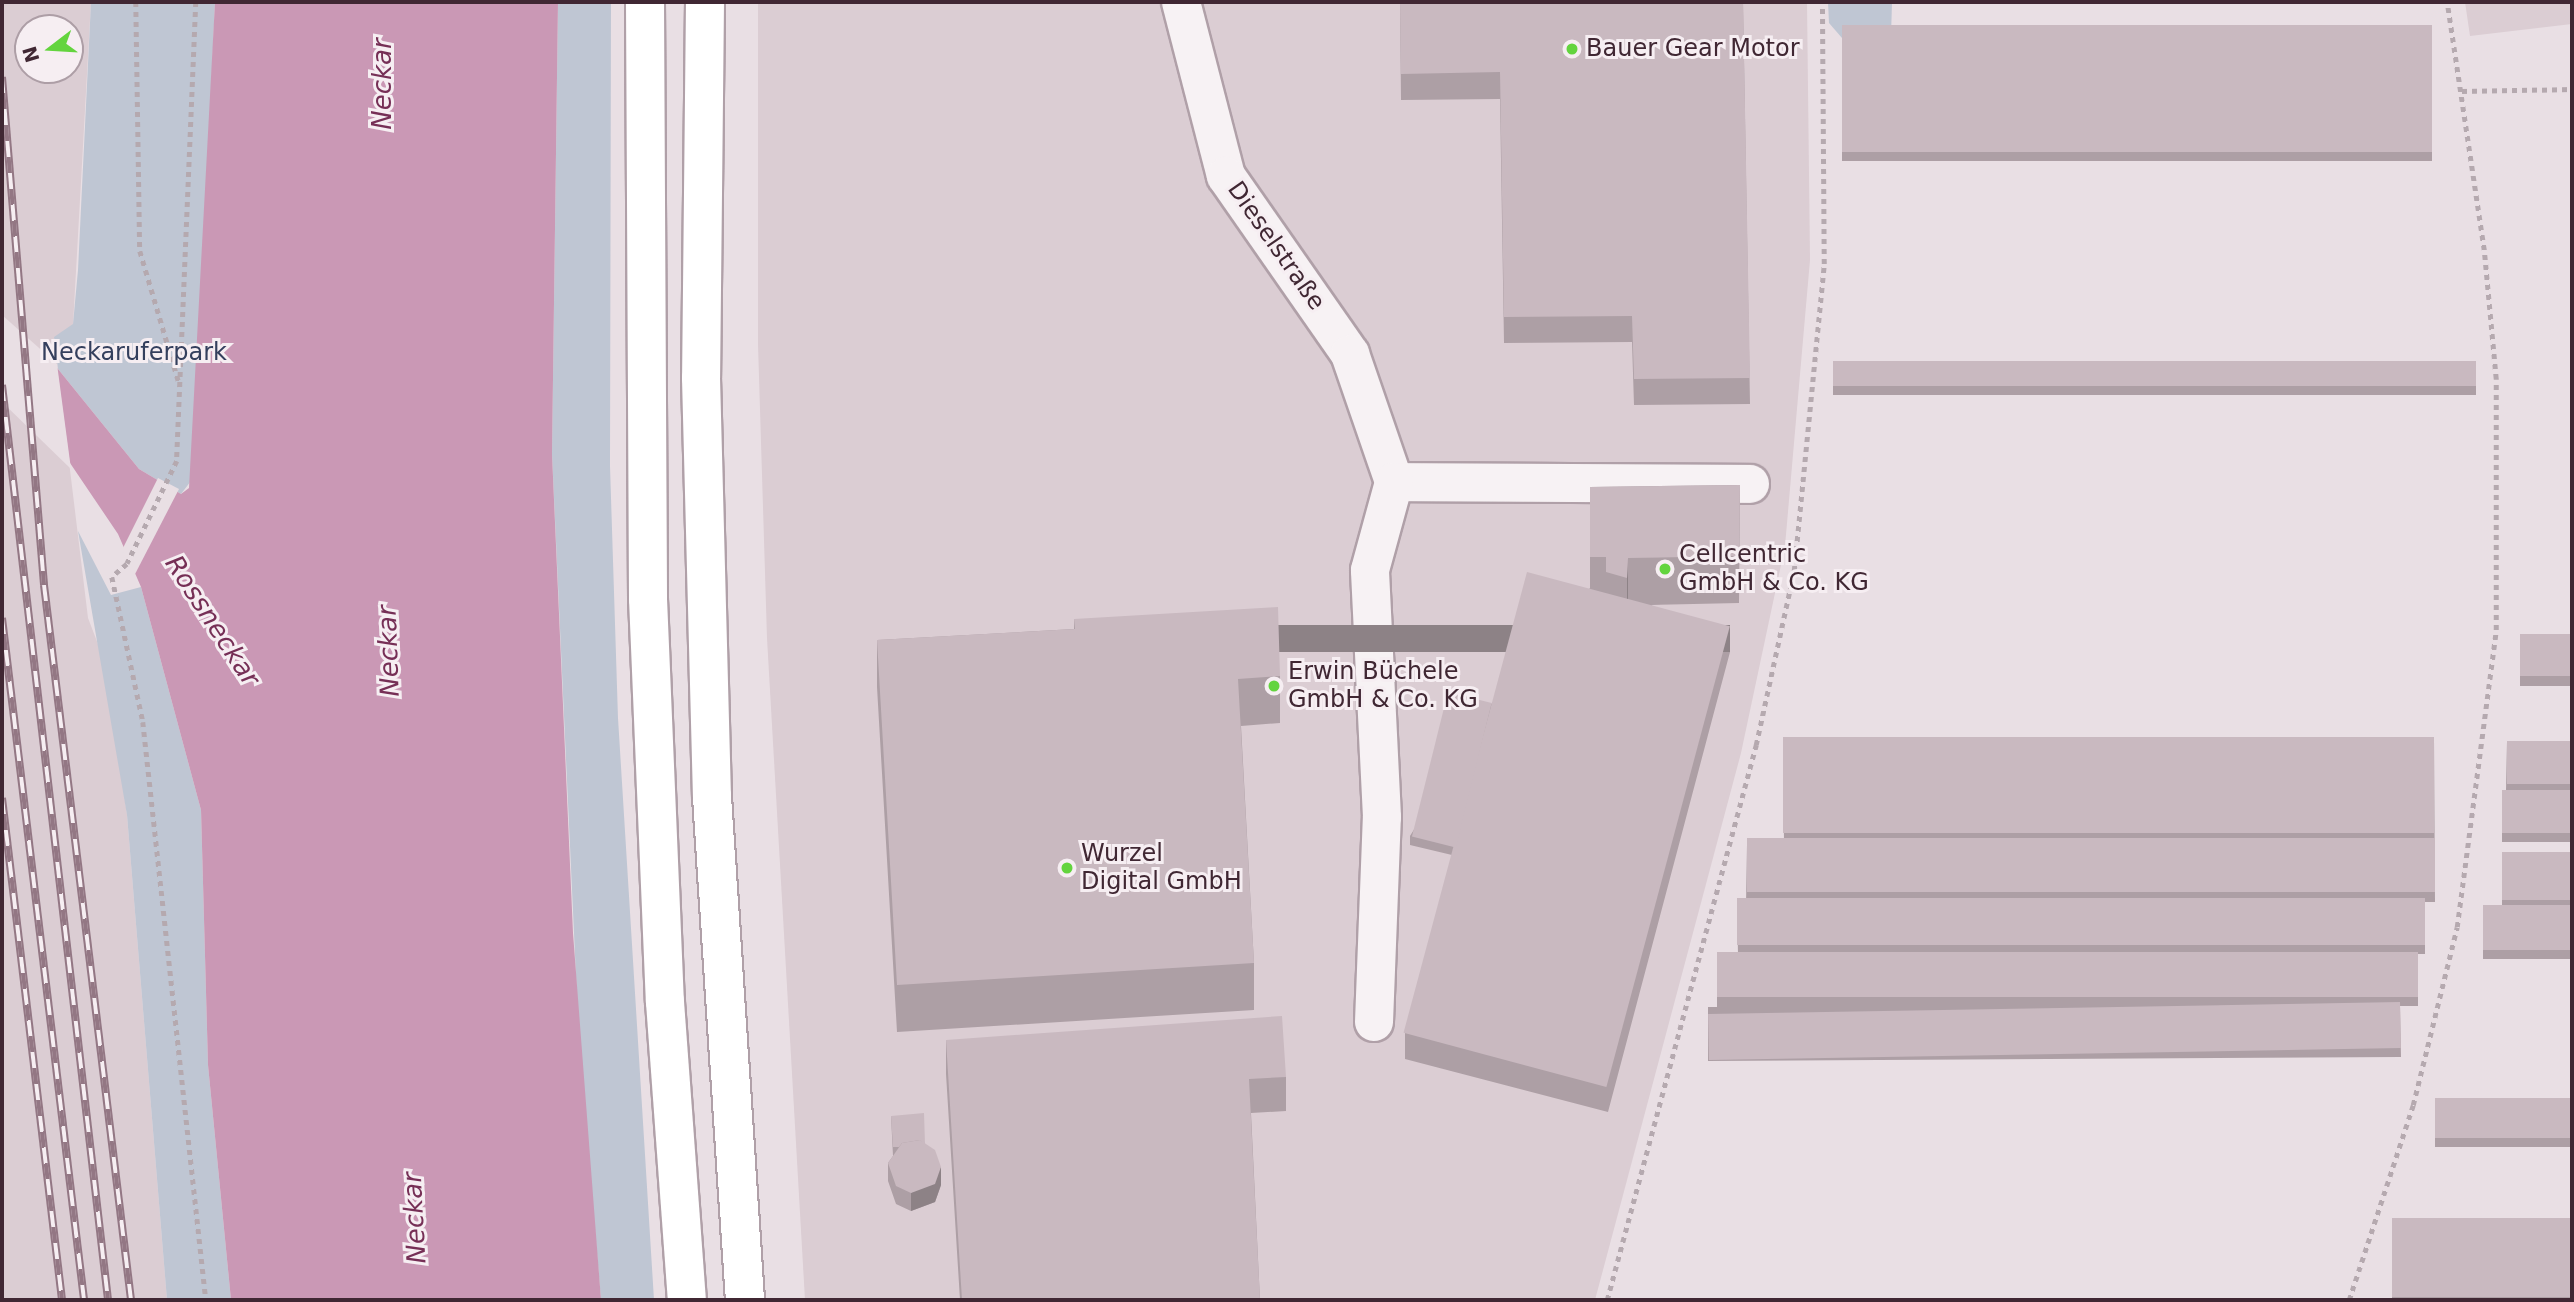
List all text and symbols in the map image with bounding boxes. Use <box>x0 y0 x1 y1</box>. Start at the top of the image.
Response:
north arrow <box>14 14 84 84</box>
place label: Bauer Gear Motor <box>1586 35 1800 63</box>
water label: Neckar <box>367 38 399 130</box>
marker: Bauer Gear Motor <box>1564 41 1580 57</box>
text: N <box>18 44 44 65</box>
street label: Dieselstraße <box>1221 176 1331 316</box>
park label: Neckaruferpark <box>41 339 227 367</box>
place label: Cellcentric GmbH & Co. KG <box>1679 541 1869 597</box>
water label: Rossneckar <box>158 550 266 692</box>
marker: Cellcentric GmbH & Co. KG <box>1657 561 1673 577</box>
water label: Neckar <box>372 605 406 697</box>
place label: Erwin Büchele GmbH & Co. KG <box>1288 658 1478 714</box>
marker: Erwin Büchele GmbH & Co. KG <box>1266 678 1282 694</box>
place label: Wurzel Digital GmbH <box>1081 840 1242 896</box>
marker: Wurzel Digital GmbH <box>1059 860 1075 876</box>
water label: Neckar <box>397 1172 433 1264</box>

